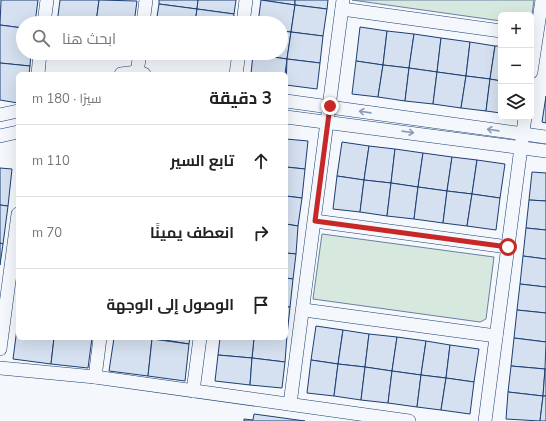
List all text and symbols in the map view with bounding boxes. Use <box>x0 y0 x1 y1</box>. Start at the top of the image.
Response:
map controls <box>498 12 534 120</box>
button: + <box>498 12 534 48</box>
search box <box>16 16 288 60</box>
icon: search <box>30 27 52 49</box>
text: ابحث هنا <box>62 29 116 49</box>
button: − <box>498 48 534 84</box>
button: layers <box>498 84 534 120</box>
text: 3 دقيقة <box>209 87 272 110</box>
text: سيرًا · 180 m <box>32 90 102 108</box>
route end <box>321 97 339 115</box>
one-way arrow <box>359 108 372 115</box>
one-way arrow <box>487 126 500 134</box>
one-way arrow <box>401 128 414 136</box>
icon: ahead <box>250 150 272 172</box>
text: تابع السير <box>170 151 234 171</box>
text: 110 m <box>32 152 70 170</box>
icon: right <box>250 222 272 244</box>
text: انعطف يمينًا <box>150 223 234 243</box>
text: 70 m <box>32 224 62 242</box>
route start <box>499 238 517 256</box>
icon: arrive <box>250 294 272 316</box>
text: الوصول إلى الوجهة <box>106 295 234 315</box>

